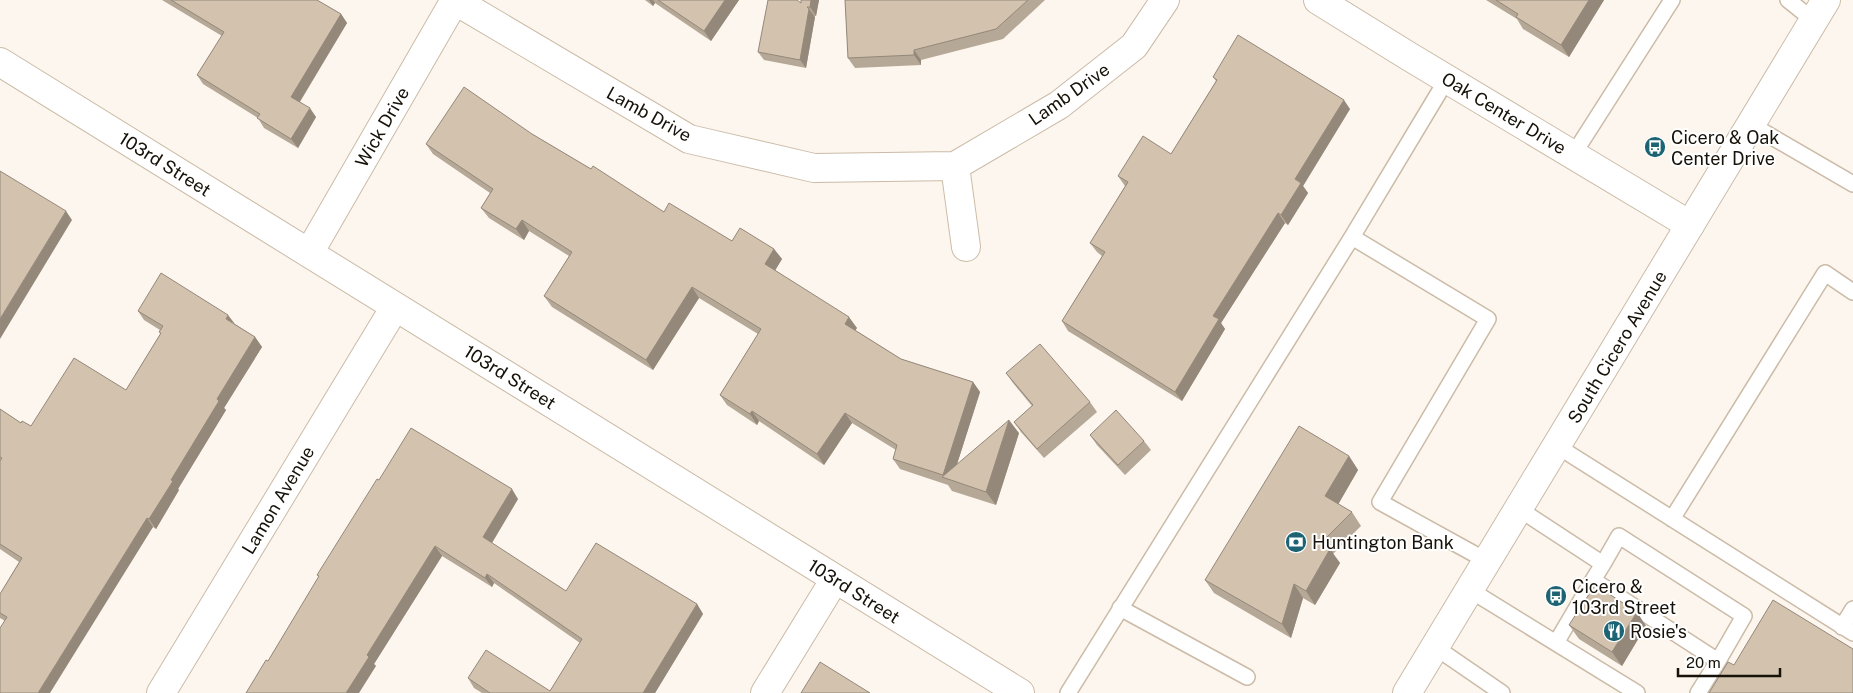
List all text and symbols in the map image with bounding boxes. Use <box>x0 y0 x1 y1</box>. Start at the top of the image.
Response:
street label: Lamb Drive <box>1025 59 1113 129</box>
street label: Oak Center Drive <box>1438 68 1570 158</box>
street label: Lamb Drive <box>603 82 695 146</box>
street label: Wick Drive <box>351 83 413 171</box>
street label: 103rd Street <box>115 127 215 201</box>
place label: Cicero & Oak Center Drive <box>1671 127 1779 169</box>
bus stop icon: Cicero & Oak Center Drive <box>1643 135 1667 159</box>
street label: South Cicero Avenue <box>1563 267 1671 427</box>
street label: 103rd Street <box>460 340 560 414</box>
street label: Lamon Avenue <box>237 442 319 558</box>
bank icon: Huntington Bank <box>1284 530 1308 554</box>
place label: Huntington Bank <box>1312 532 1454 553</box>
street label: 103rd Street <box>804 554 904 628</box>
place label: Cicero & 103rd Street <box>1572 576 1676 618</box>
bus stop icon: Cicero & 103rd Street <box>1544 584 1568 608</box>
restaurant icon: Rosie's <box>1602 619 1626 643</box>
place label: Rosie's <box>1630 621 1687 642</box>
scale bar <box>1678 646 1780 678</box>
text: 20 m <box>1686 654 1721 671</box>

